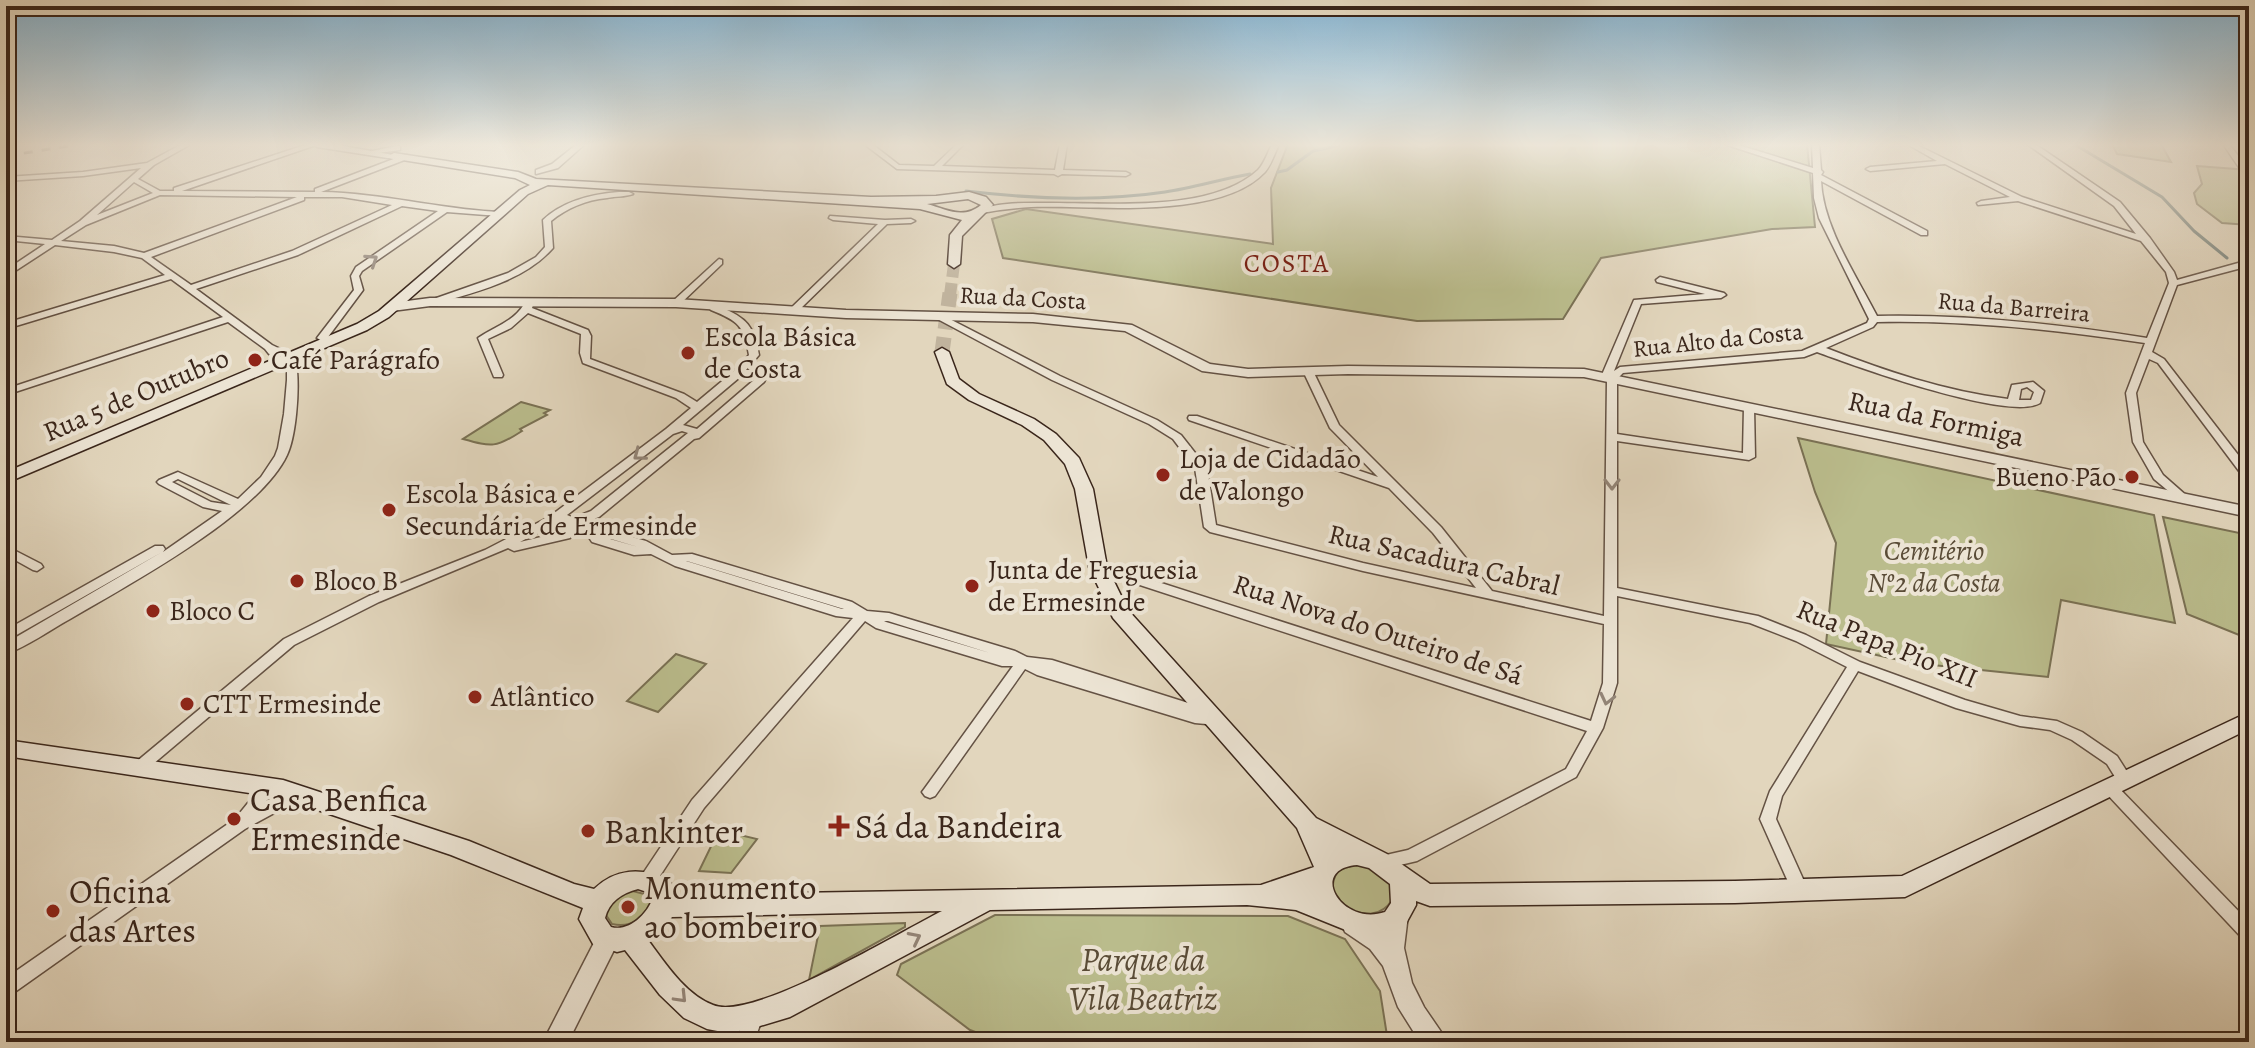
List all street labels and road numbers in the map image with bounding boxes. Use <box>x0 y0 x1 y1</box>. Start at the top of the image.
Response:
street label: Rua da Costa <box>959 279 1088 317</box>
street label: Rua da Barreira <box>1936 284 2092 330</box>
street label: Rua Alto da Costa <box>1631 315 1805 365</box>
street label: Rua 5 de Outubro <box>37 339 235 451</box>
street label: Rua da Formiga <box>1844 382 2028 456</box>
street label: Rua Sacadura Cabral <box>1325 515 1564 605</box>
street label: Rua Nova do Outeiro de Sá <box>1228 565 1528 695</box>
street label: Rua Papa Pio XII <box>1791 590 1983 698</box>

